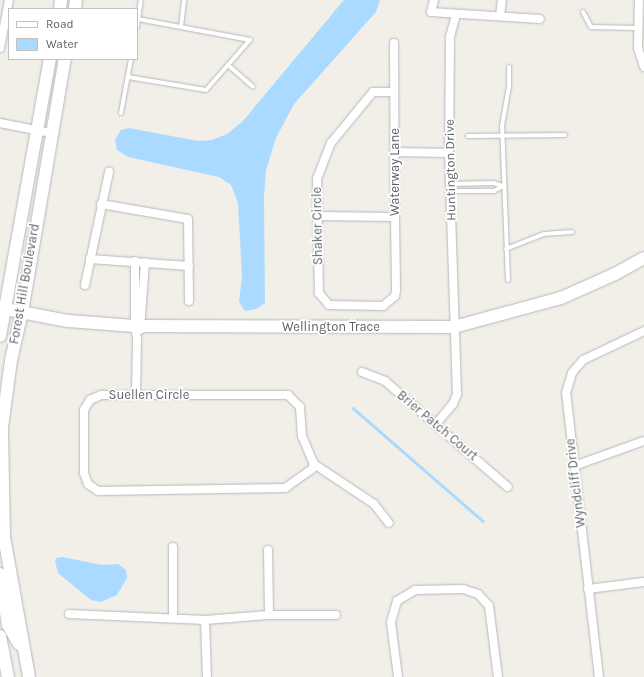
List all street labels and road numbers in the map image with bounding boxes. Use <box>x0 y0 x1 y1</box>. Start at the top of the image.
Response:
street label: Huntington Drive <box>442 119 460 221</box>
street label: Waterway Lane <box>387 128 403 216</box>
street label: Shaker Circle <box>310 187 326 265</box>
street label: Forest Hill Boulevard <box>7 223 43 345</box>
street label: Wellington Trace <box>282 319 380 335</box>
street label: Suellen Circle <box>109 387 189 403</box>
street label: Brier Patch Court <box>393 388 481 464</box>
street label: Wyndcliff Drive <box>563 437 589 529</box>

